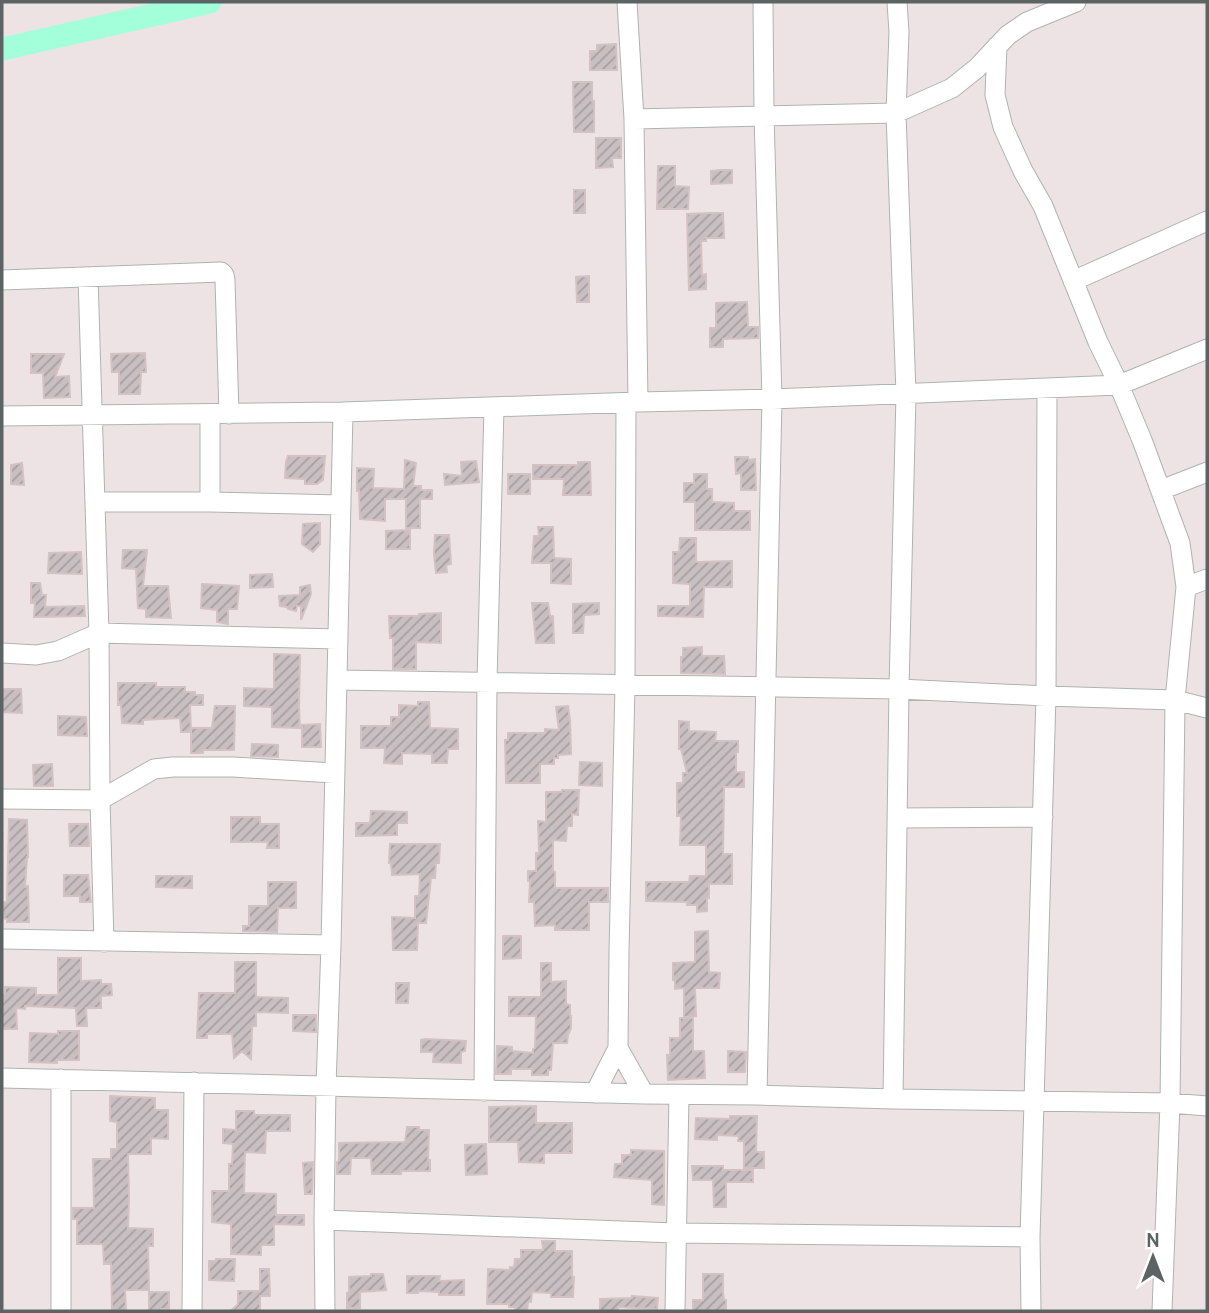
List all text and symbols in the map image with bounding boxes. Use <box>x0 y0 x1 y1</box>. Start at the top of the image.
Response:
north arrow <box>1118 1222 1188 1292</box>
text: N <box>1146 1229 1160 1252</box>

